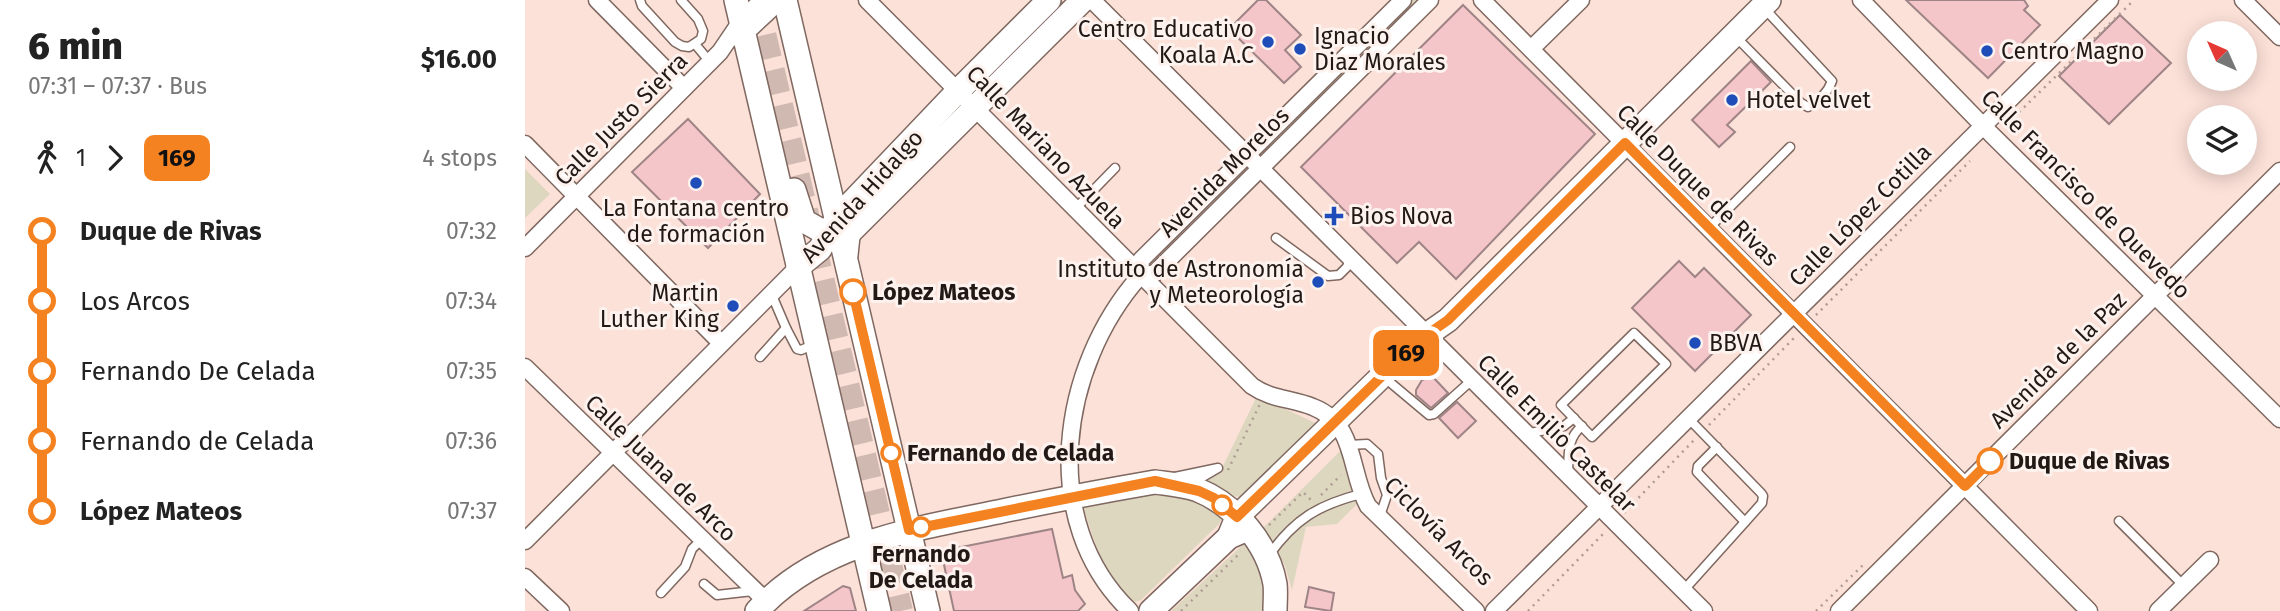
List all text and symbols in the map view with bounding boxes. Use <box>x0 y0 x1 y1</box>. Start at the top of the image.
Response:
place label: Centro Educativo Koala A.C <box>1078 15 1254 69</box>
north arrow <box>2187 21 2257 91</box>
map controls <box>2187 21 2257 175</box>
place label: Ignacio Diaz Morales <box>1314 22 1446 76</box>
text: 6 min <box>28 23 123 69</box>
marker: Centro Educativo Koala A.C <box>1260 34 1276 50</box>
place label: Centro Magno <box>2001 37 2145 65</box>
marker: Ignacio Diaz Morales <box>1292 41 1308 57</box>
marker: Centro Magno <box>1979 43 1995 59</box>
text: $16.00 <box>421 44 497 75</box>
street label: Calle Justo Sierra <box>549 47 693 191</box>
street label: Calle Mariano Azuela <box>961 59 1131 235</box>
text: 07:31 – 07:37 · Bus <box>28 72 207 100</box>
street label: Calle Francisco de Quevedo <box>1975 83 2197 305</box>
place label: Hotel velvet <box>1746 86 1871 114</box>
marker: Hotel velvet <box>1724 92 1740 108</box>
street label: Calle Duque de Rivas <box>1611 98 1785 272</box>
street label: Avenida Morelos <box>1153 101 1295 243</box>
button: layers <box>2187 105 2257 175</box>
street label: Avenida Hidalgo <box>795 124 929 268</box>
street label: Calle López Cotilla <box>1783 138 1937 292</box>
icon: walk <box>28 139 66 177</box>
icon: forward <box>96 139 134 177</box>
text: 1 <box>76 144 86 172</box>
text: 169 <box>158 144 196 172</box>
text: 4 stops <box>422 144 497 172</box>
marker: La Fontana centro de formación <box>688 175 704 191</box>
place label: La Fontana centro de formación <box>603 194 789 248</box>
place label: Bios Nova <box>1350 202 1453 230</box>
marker: Bios Nova <box>1324 206 1344 226</box>
text: Duque de Rivas <box>80 216 262 247</box>
text: 07:32 <box>446 217 497 245</box>
place label: Instituto de Astronomía y Meteorología <box>1057 255 1304 309</box>
marker: Instituto de Astronomía y Meteorología <box>1310 274 1326 290</box>
place label: López Mateos <box>872 278 1015 306</box>
place label: Martin Luther King <box>600 279 719 333</box>
marker: López Mateos <box>840 279 866 305</box>
text: Los Arcos <box>80 286 190 317</box>
street label: Avenida de la Paz <box>1984 286 2132 434</box>
text: 07:34 <box>445 287 497 315</box>
marker: Martin Luther King <box>725 298 741 314</box>
place label: BBVA <box>1709 329 1763 357</box>
line badge: 169 <box>1366 330 1446 376</box>
marker: BBVA <box>1687 335 1703 351</box>
text: 169 <box>1387 339 1425 367</box>
street label: Calle Emilio Castelar <box>1472 348 1642 518</box>
text: Fernando De Celada <box>80 356 316 387</box>
text: 07:35 <box>446 357 497 385</box>
street label: Calle Juana de Arco <box>579 389 743 547</box>
text: Fernando de Celada <box>80 426 314 457</box>
text: 07:36 <box>445 427 497 455</box>
place label: Fernando de Celada <box>907 439 1114 467</box>
marker: Fernando de Celada <box>881 443 901 463</box>
place label: Duque de Rivas <box>2009 447 2170 475</box>
marker: Duque de Rivas <box>1977 448 2003 474</box>
street label: Ciclovía Arcos <box>1379 471 1499 591</box>
unlabelled marker <box>1212 495 1232 515</box>
text: López Mateos <box>80 496 242 527</box>
text: 07:37 <box>447 497 497 525</box>
marker: Fernando De Celada <box>911 517 931 537</box>
place label: Fernando De Celada <box>869 540 973 594</box>

